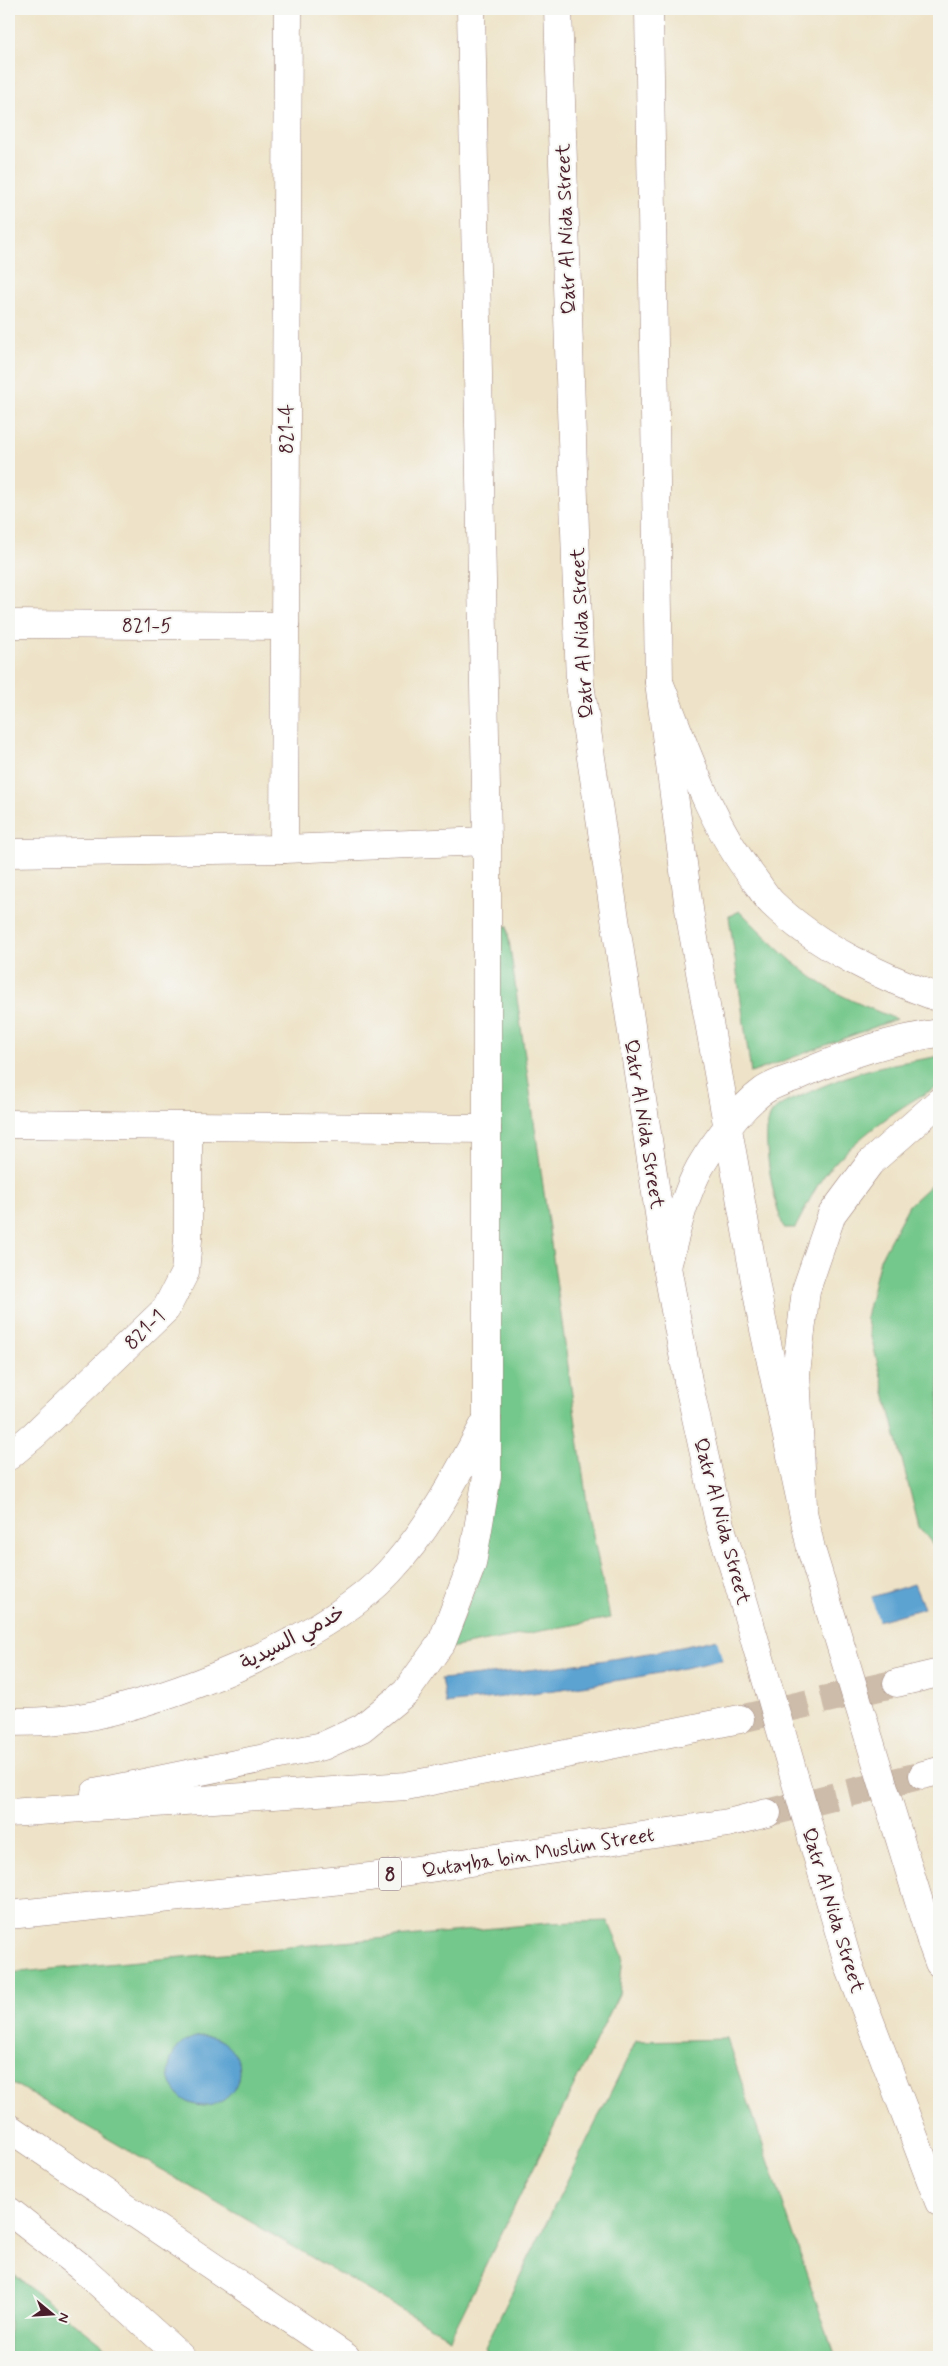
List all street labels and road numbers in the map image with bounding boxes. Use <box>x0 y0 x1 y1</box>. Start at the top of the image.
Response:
street label: Qatr Al Nida Street <box>550 143 583 315</box>
street label: 821-4 <box>274 404 301 454</box>
street label: Qatr Al Nida Street <box>565 546 600 719</box>
street label: 821-5 <box>122 613 172 640</box>
street label: Qatr Al Nida Street <box>617 1038 670 1211</box>
street label: 821-1 <box>119 1304 171 1356</box>
street label: Qatr Al Nida Street <box>686 1435 757 1608</box>
street label: خدمي السيدية <box>236 1600 351 1680</box>
street label: Qutayba bin Muslim Street <box>420 1822 656 1885</box>
street label: Qatr Al Nida Street <box>795 1825 871 1996</box>
road number: 8 <box>379 1858 401 1890</box>

